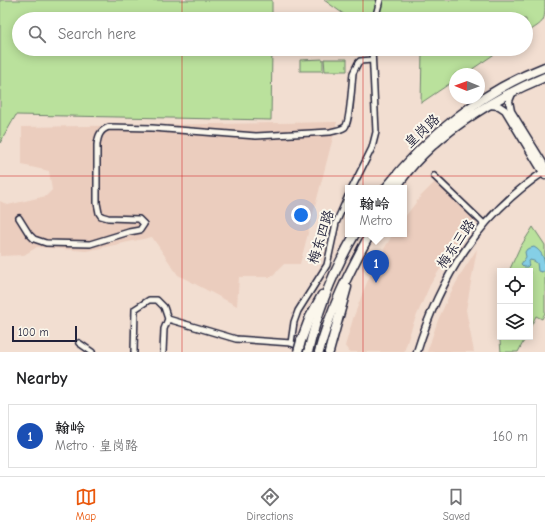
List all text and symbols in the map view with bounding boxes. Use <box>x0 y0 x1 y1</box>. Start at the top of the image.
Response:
search box <box>12 12 533 56</box>
icon: search <box>26 23 48 45</box>
text: Search here <box>58 25 136 43</box>
north arrow <box>449 68 485 104</box>
street label: 皇岗路 <box>401 110 443 152</box>
popup <box>345 185 407 237</box>
text: 翰岭 <box>360 195 390 213</box>
your location <box>291 205 311 225</box>
street label: 梅东四路 <box>305 208 337 266</box>
text: Metro <box>360 213 392 228</box>
street label: 梅东三路 <box>433 216 479 272</box>
pin: 1 <box>363 250 389 283</box>
map controls <box>497 268 533 340</box>
button: locate <box>497 268 533 304</box>
button: layers <box>497 304 533 340</box>
scale bar <box>12 324 77 343</box>
text: 100 m <box>18 326 49 339</box>
text: Nearby <box>16 369 67 388</box>
text: 翰岭 <box>55 419 85 437</box>
text: 1 <box>27 429 33 444</box>
text: 160 m <box>493 429 528 444</box>
text: Metro · 皇岗路 <box>55 438 138 453</box>
tab: Map <box>75 486 97 523</box>
tab: Directions <box>247 486 293 523</box>
tab: Saved <box>443 486 470 523</box>

